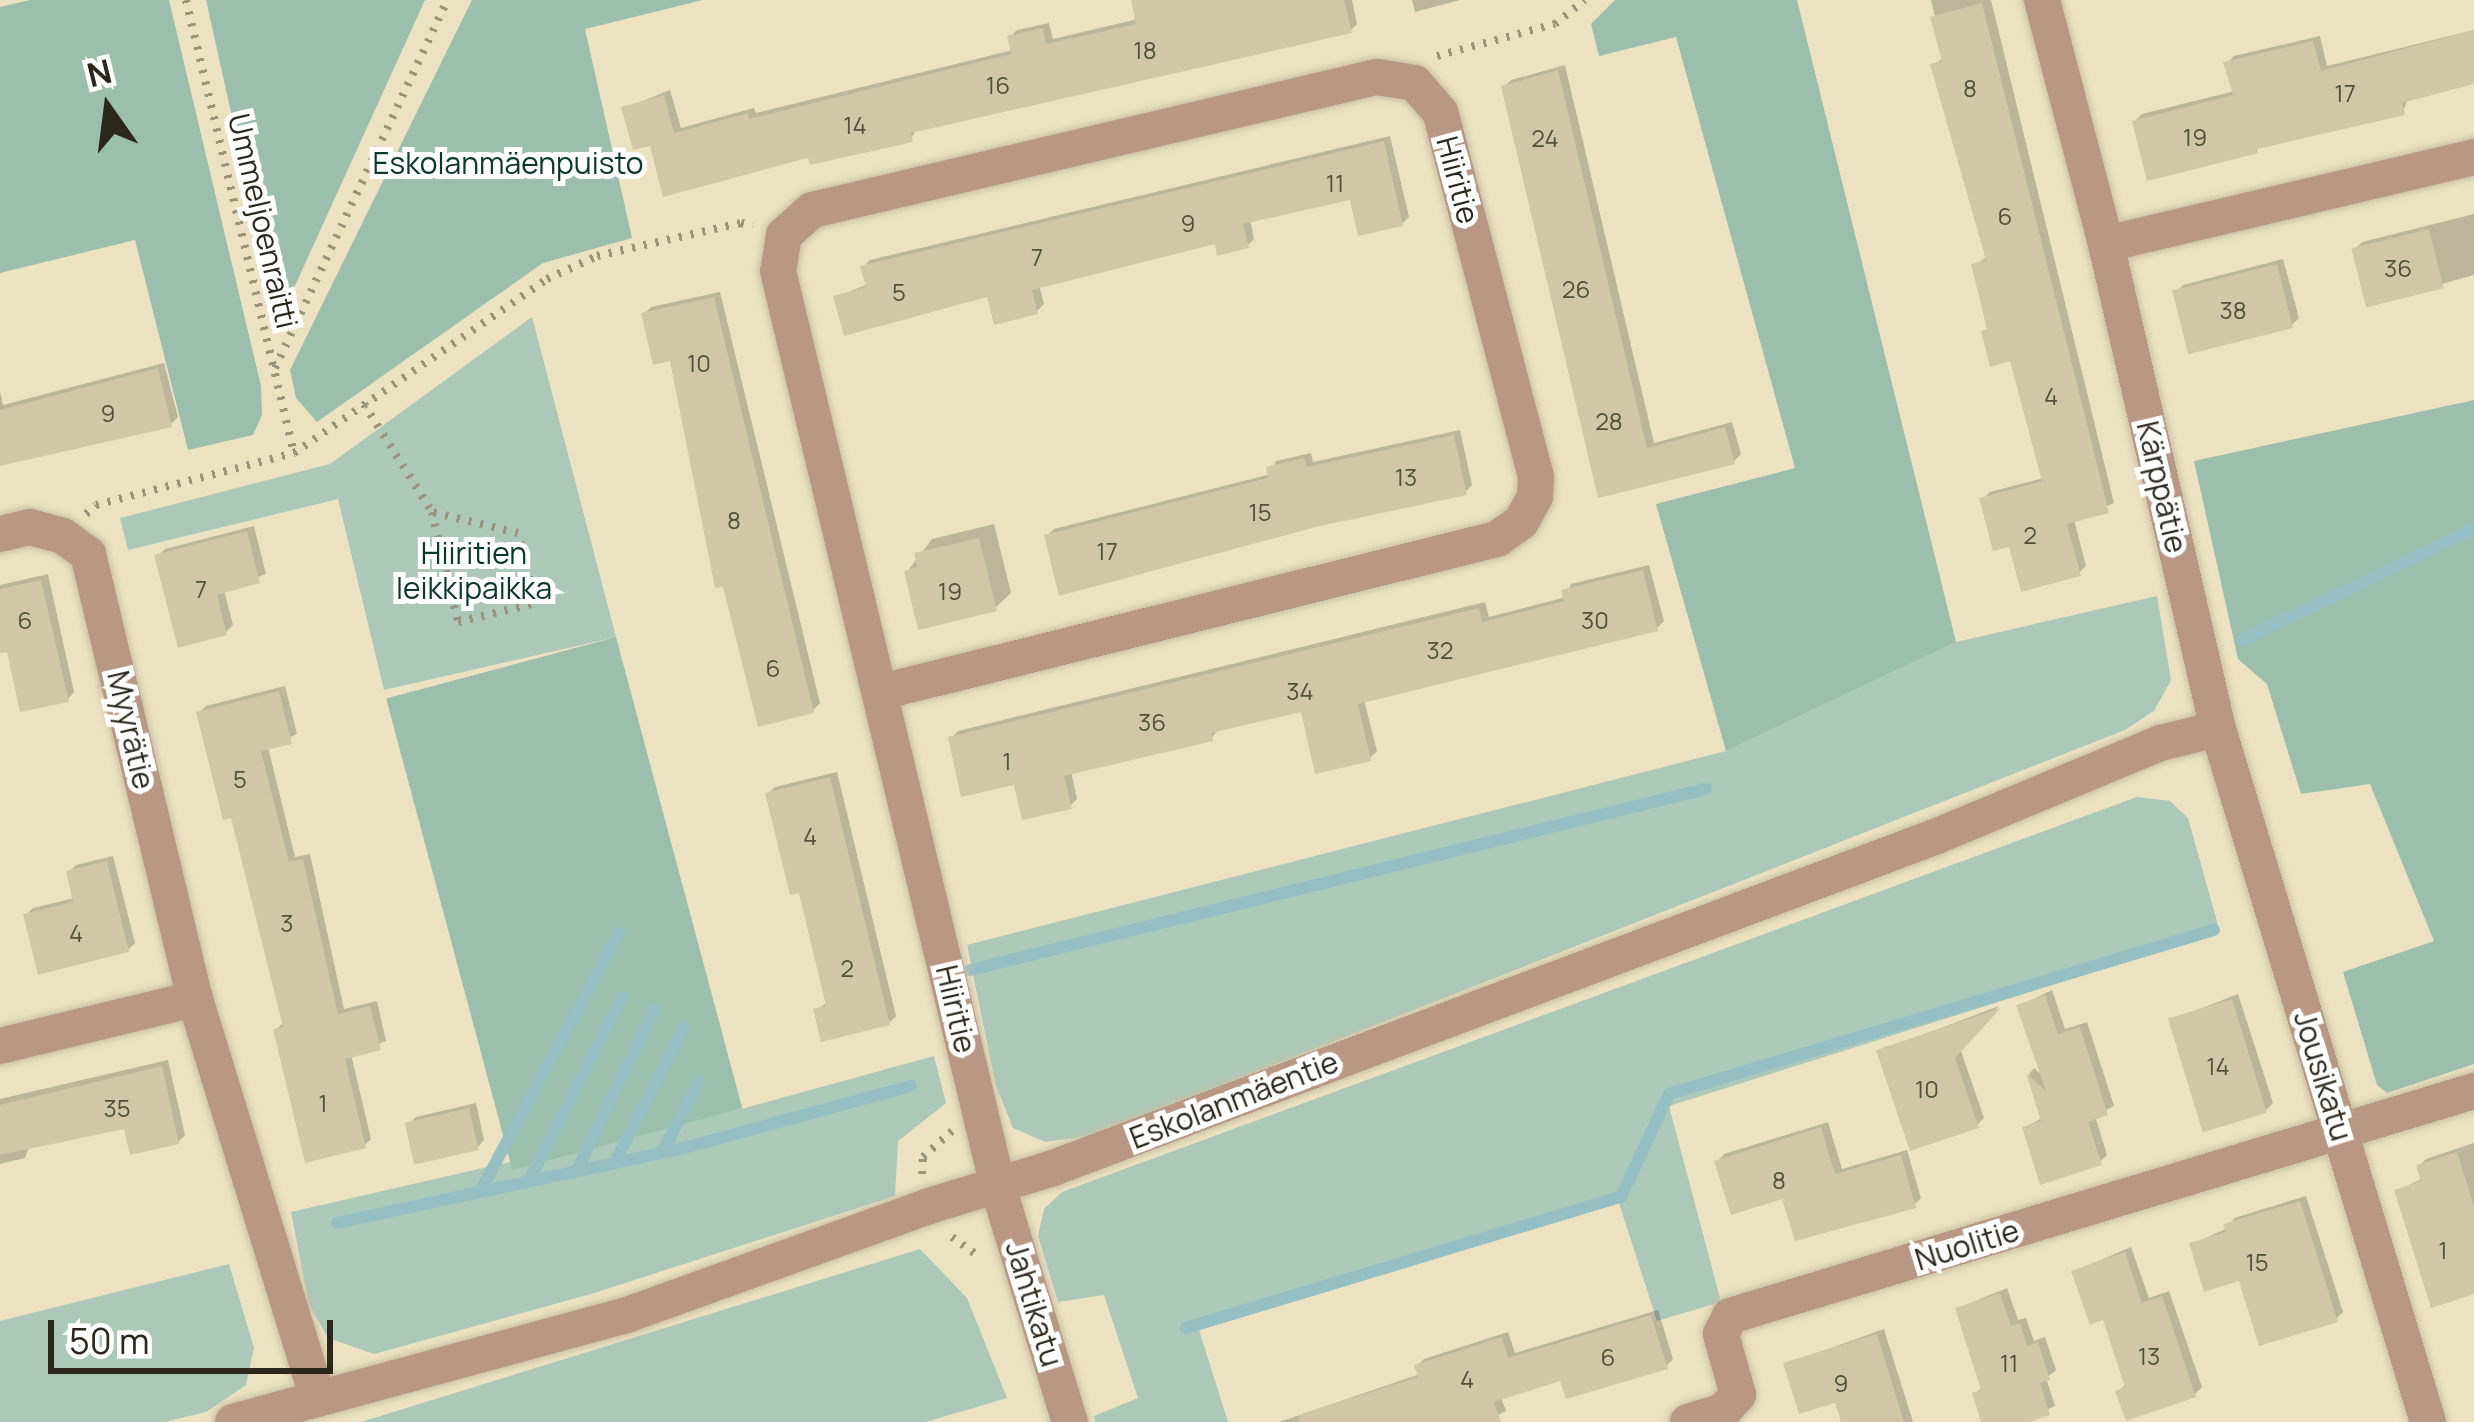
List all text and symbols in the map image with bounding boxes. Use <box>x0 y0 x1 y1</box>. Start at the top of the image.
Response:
house number: 18 <box>1133 36 1157 64</box>
north arrow <box>48 48 168 168</box>
text: N <box>82 48 116 97</box>
house number: 16 <box>986 71 1010 99</box>
house number: 8 <box>1963 74 1977 102</box>
house number: 17 <box>2334 79 2356 107</box>
street label: Ummeljoenraitti <box>221 110 305 332</box>
house number: 14 <box>843 111 867 139</box>
house number: 19 <box>2183 123 2207 151</box>
house number: 24 <box>1531 124 1559 152</box>
street label: Hiiritie <box>1429 132 1487 228</box>
park label: Eskolanmäenpuisto <box>372 145 644 181</box>
house number: 11 <box>1326 169 1344 197</box>
house number: 6 <box>1998 202 2012 230</box>
house number: 9 <box>1181 209 1195 237</box>
house number: 7 <box>1031 243 1043 271</box>
house number: 36 <box>2384 254 2412 282</box>
house number: 26 <box>1562 275 1590 303</box>
house number: 5 <box>892 278 906 306</box>
house number: 38 <box>2219 296 2247 324</box>
house number: 10 <box>687 349 711 377</box>
house number: 4 <box>2044 382 2058 410</box>
house number: 9 <box>101 399 115 427</box>
house number: 28 <box>1595 407 1623 435</box>
street label: Kärppätie <box>2129 418 2195 556</box>
house number: 13 <box>1395 463 1417 491</box>
house number: 15 <box>1248 498 1272 526</box>
house number: 8 <box>727 506 741 534</box>
house number: 2 <box>2023 521 2037 549</box>
park label: Hiiritien leikkipaikka <box>396 535 552 606</box>
house number: 17 <box>1096 537 1118 565</box>
house number: 7 <box>195 575 207 603</box>
house number: 19 <box>938 577 962 605</box>
house number: 6 <box>18 606 32 634</box>
house number: 30 <box>1581 606 1609 634</box>
house number: 32 <box>1427 636 1453 664</box>
house number: 6 <box>766 654 780 682</box>
street label: Myyrätie <box>100 667 162 793</box>
house number: 34 <box>1286 677 1314 705</box>
house number: 36 <box>1138 708 1166 736</box>
house number: 1 <box>1002 747 1012 775</box>
house number: 5 <box>233 765 247 793</box>
house number: 4 <box>803 822 817 850</box>
house number: 3 <box>280 909 294 937</box>
house number: 4 <box>69 919 83 947</box>
house number: 2 <box>840 954 854 982</box>
street label: Hiiritie <box>928 962 984 1056</box>
street label: Jousikatu <box>2286 1007 2360 1145</box>
street label: Eskolanmäentie <box>1125 1044 1343 1156</box>
house number: 14 <box>2206 1052 2230 1080</box>
house number: 10 <box>1915 1075 1939 1103</box>
house number: 1 <box>318 1089 328 1117</box>
house number: 35 <box>103 1094 131 1122</box>
house number: 8 <box>1772 1166 1786 1194</box>
street label: Nuolitie <box>1911 1212 2023 1278</box>
house number: 1 <box>2438 1236 2448 1264</box>
street label: Jahtikatu <box>998 1237 1070 1371</box>
house number: 15 <box>2245 1248 2269 1276</box>
scale bar <box>54 1296 339 1370</box>
text: 50 m <box>69 1316 149 1365</box>
house number: 13 <box>2138 1342 2160 1370</box>
house number: 6 <box>1601 1343 1615 1371</box>
house number: 11 <box>2000 1349 2018 1377</box>
house number: 4 <box>1460 1365 1474 1393</box>
house number: 9 <box>1834 1369 1848 1397</box>

